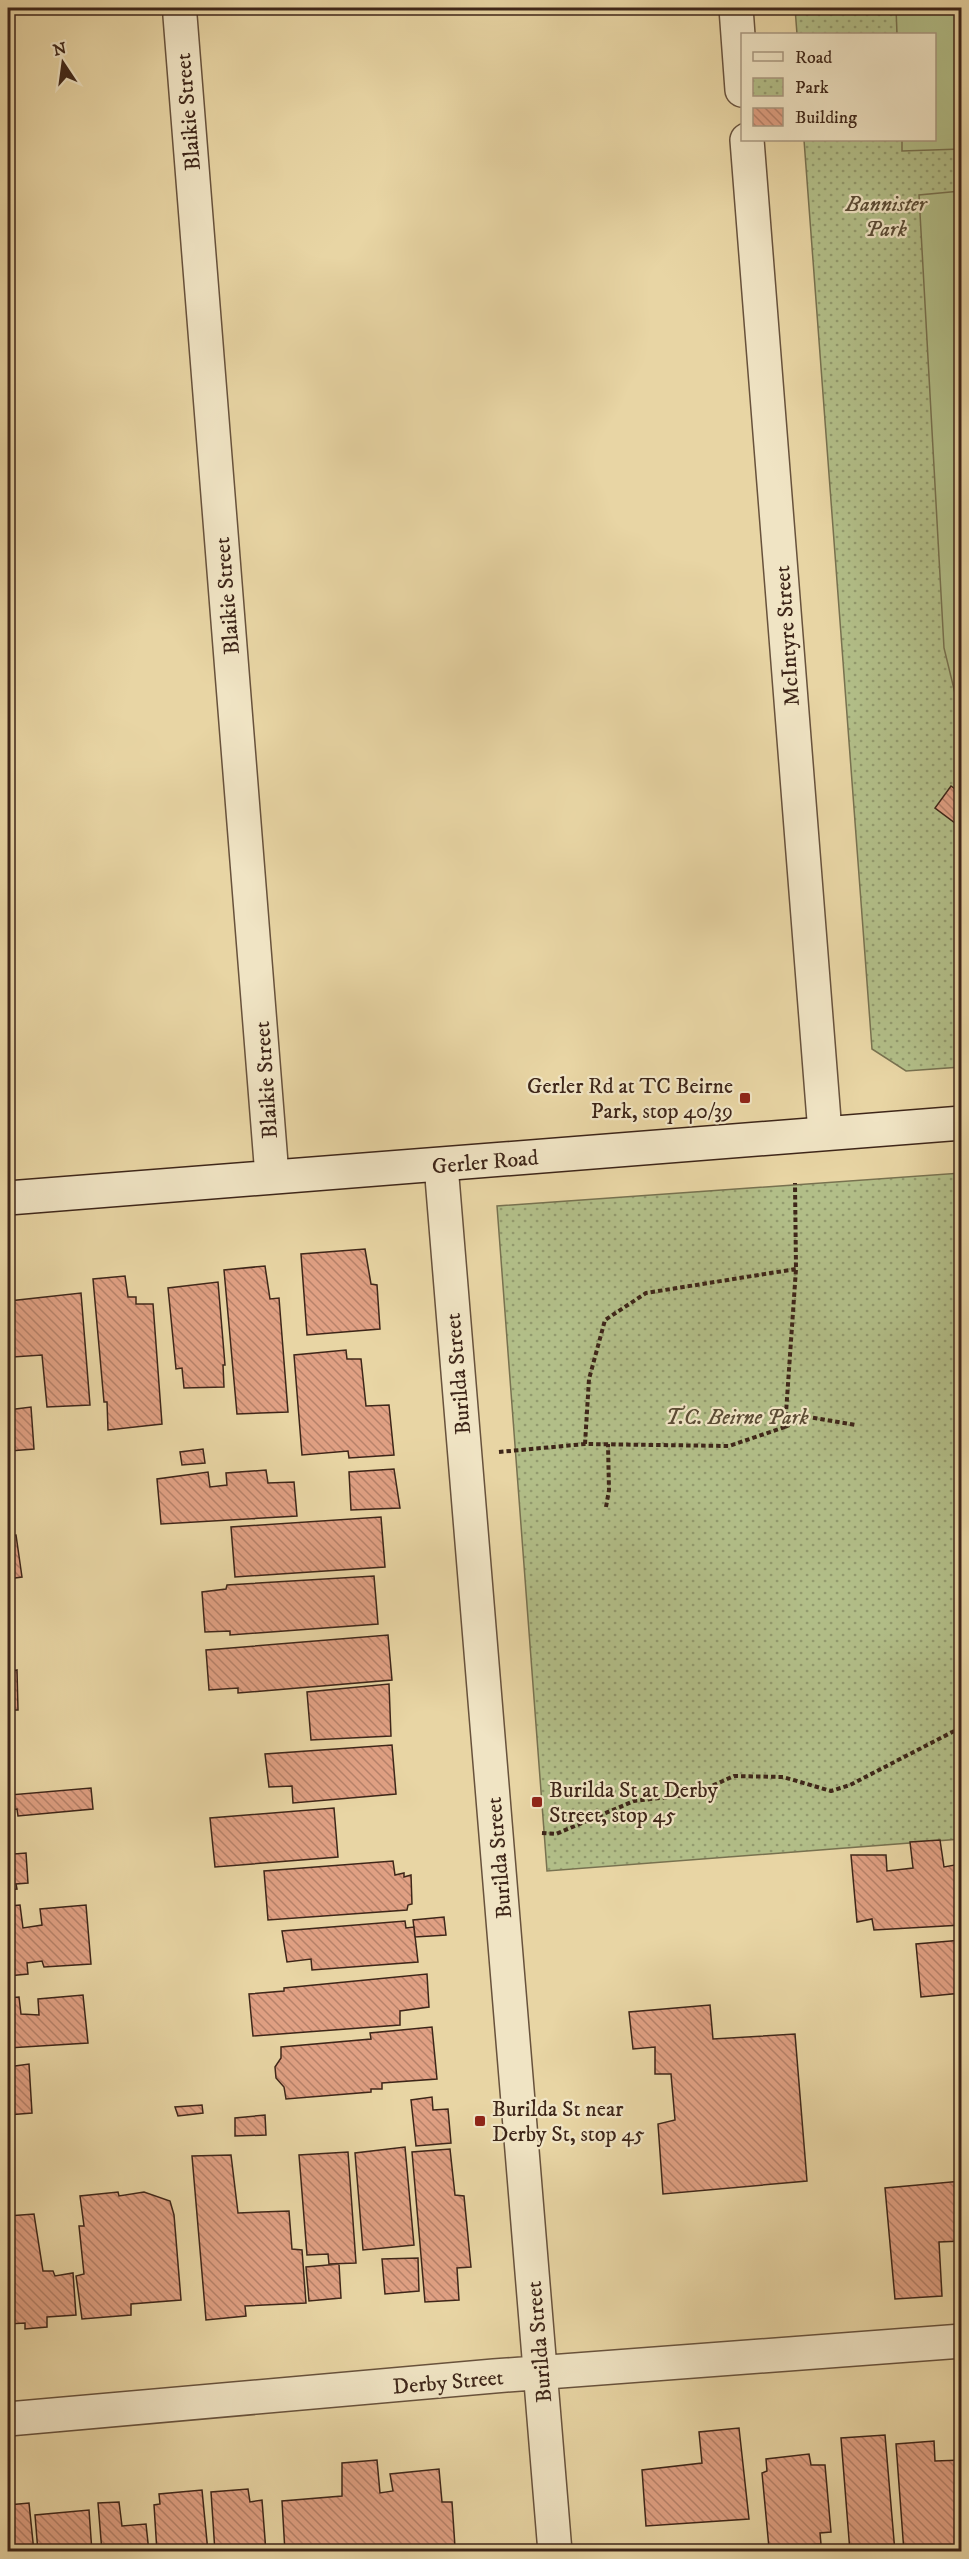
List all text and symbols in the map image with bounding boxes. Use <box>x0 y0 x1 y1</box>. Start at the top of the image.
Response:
north arrow <box>33 33 93 93</box>
legend <box>741 33 936 141</box>
text: N <box>51 38 69 61</box>
text: Road <box>795 47 832 69</box>
street label: Blaikie Street <box>170 52 207 172</box>
text: Park <box>795 77 829 99</box>
text: Building <box>795 107 857 129</box>
park label: Bannister Park <box>845 191 929 243</box>
street label: Blaikie Street <box>209 536 246 656</box>
street label: McIntyre Street <box>769 565 806 707</box>
street label: Blaikie Street <box>249 1020 284 1140</box>
place label: Gerler Rd at TC Beirne Park, stop 40/39 <box>527 1073 733 1125</box>
marker: Gerler Rd at TC Beirne Park, stop 40/39 <box>738 1091 752 1105</box>
street label: Gerler Road <box>431 1144 539 1181</box>
street label: Burilda Street <box>440 1312 477 1436</box>
park label: T.C. Beirne Park <box>665 1404 809 1431</box>
place label: Burilda St at Derby Street, stop 45 <box>549 1777 718 1829</box>
marker: Burilda St at Derby Street, stop 45 <box>530 1795 544 1809</box>
street label: Burilda Street <box>481 1796 518 1920</box>
place label: Burilda St near Derby St, stop 45 <box>492 2096 645 2148</box>
marker: Burilda St near Derby St, stop 45 <box>473 2114 487 2128</box>
street label: Burilda Street <box>521 2280 558 2404</box>
street label: Derby Street <box>392 2364 505 2401</box>

